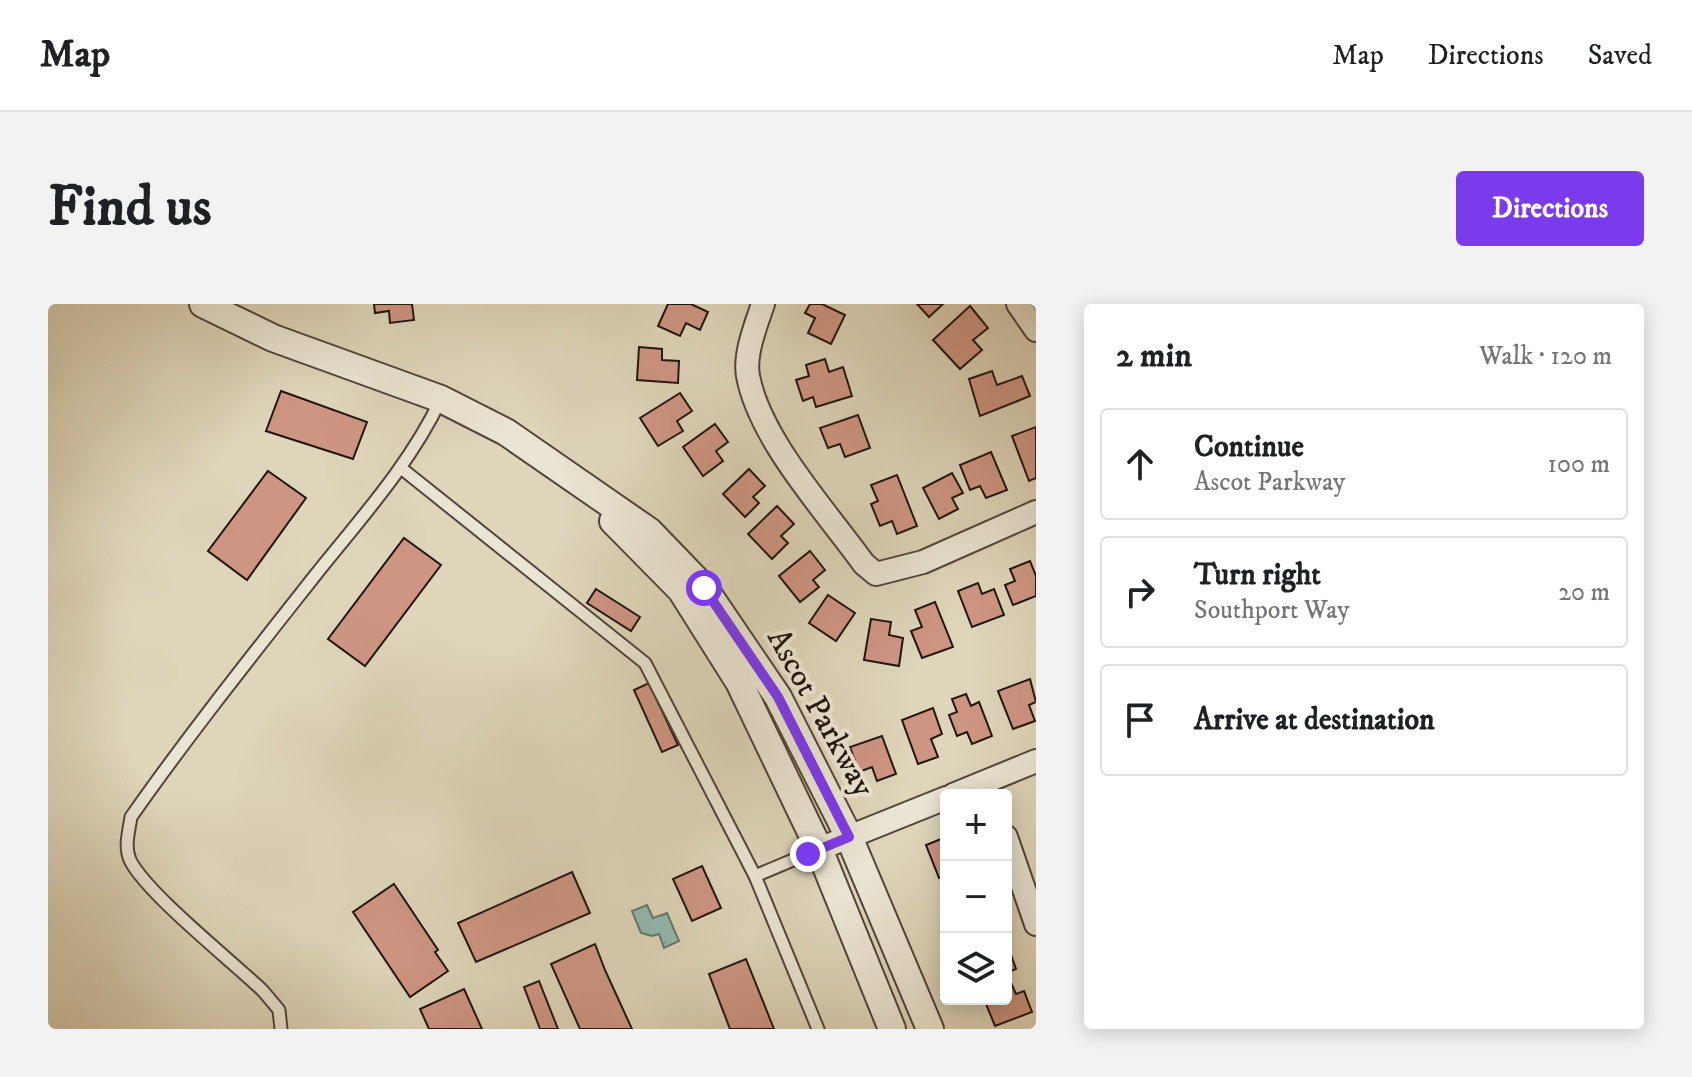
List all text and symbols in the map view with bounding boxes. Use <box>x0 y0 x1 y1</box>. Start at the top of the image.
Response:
text: Map <box>40 31 110 79</box>
text: Map <box>1332 38 1384 73</box>
text: Directions <box>1428 38 1544 73</box>
text: Saved <box>1588 38 1652 73</box>
button: Directions <box>1456 171 1644 246</box>
text: Find us <box>48 173 212 243</box>
text: 2 min <box>1116 335 1192 377</box>
text: Walk · 120 m <box>1479 340 1612 373</box>
text: Continue <box>1194 429 1304 466</box>
icon: ahead <box>1118 442 1162 486</box>
text: 100 m <box>1547 448 1610 481</box>
text: Ascot Parkway <box>1194 466 1345 499</box>
text: Turn right <box>1194 557 1321 594</box>
route start <box>686 570 722 606</box>
icon: right <box>1118 570 1162 614</box>
text: 20 m <box>1558 576 1610 609</box>
text: Southport Way <box>1194 594 1350 627</box>
street label: Ascot Parkway <box>757 622 883 805</box>
icon: arrive <box>1118 698 1162 742</box>
text: Arrive at destination <box>1194 702 1435 739</box>
map controls <box>940 789 1012 1005</box>
button: + <box>940 789 1012 861</box>
route end <box>790 836 826 872</box>
button: − <box>940 861 1012 933</box>
button: layers <box>940 933 1012 1005</box>

